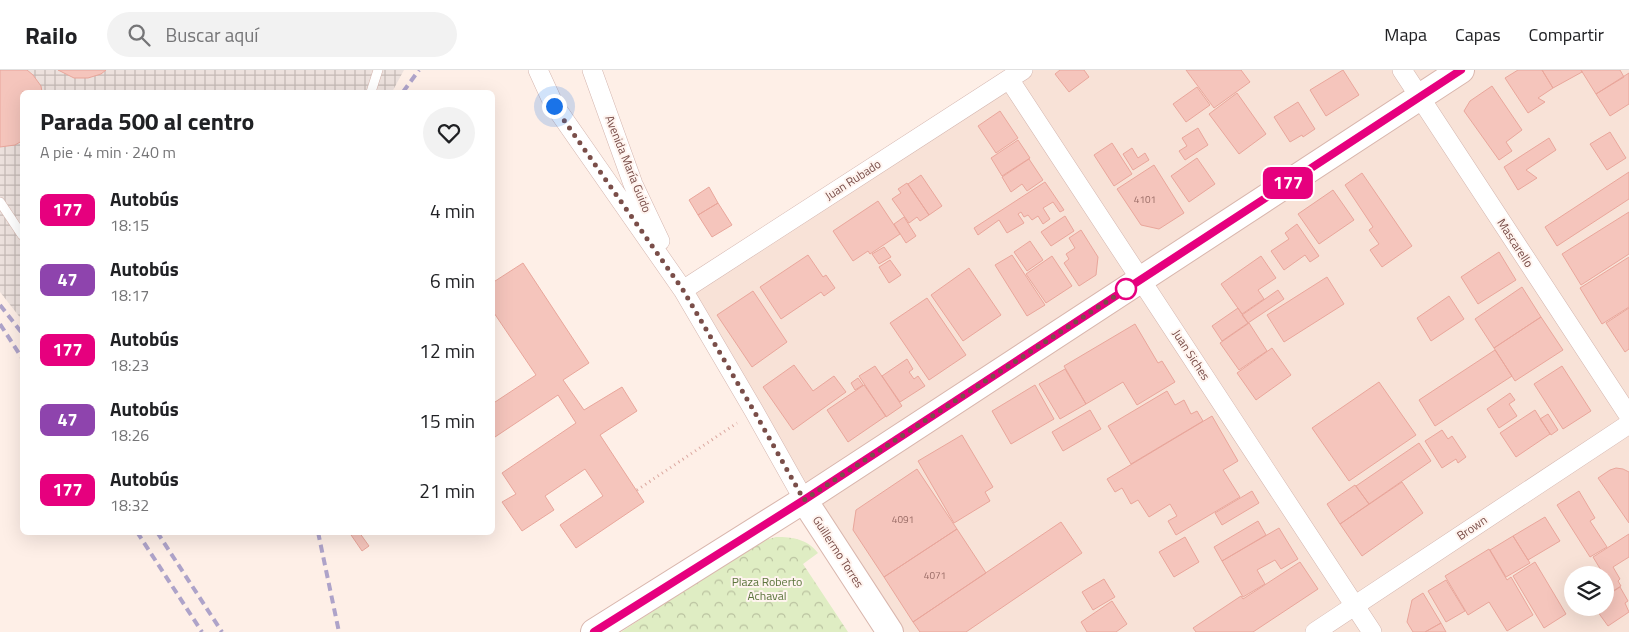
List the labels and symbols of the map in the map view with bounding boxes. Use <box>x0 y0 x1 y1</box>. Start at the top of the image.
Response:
your location <box>542 94 567 119</box>
street label: Avenida María Guido <box>600 112 657 215</box>
street label: Juan Rubado <box>821 154 885 205</box>
line badge: 177 <box>1259 167 1317 199</box>
house number: 4101 <box>1134 192 1156 207</box>
street label: Mascarello <box>1493 215 1538 271</box>
unlabelled marker <box>1115 278 1137 300</box>
street label: Juan Siches <box>1168 325 1215 384</box>
street label: Brown <box>1453 510 1491 545</box>
street label: Guillermo Torres <box>808 512 869 592</box>
house number: 4091 <box>892 512 914 527</box>
house number: 4071 <box>924 568 946 583</box>
park label: Plaza Roberto Achaval <box>732 572 802 605</box>

